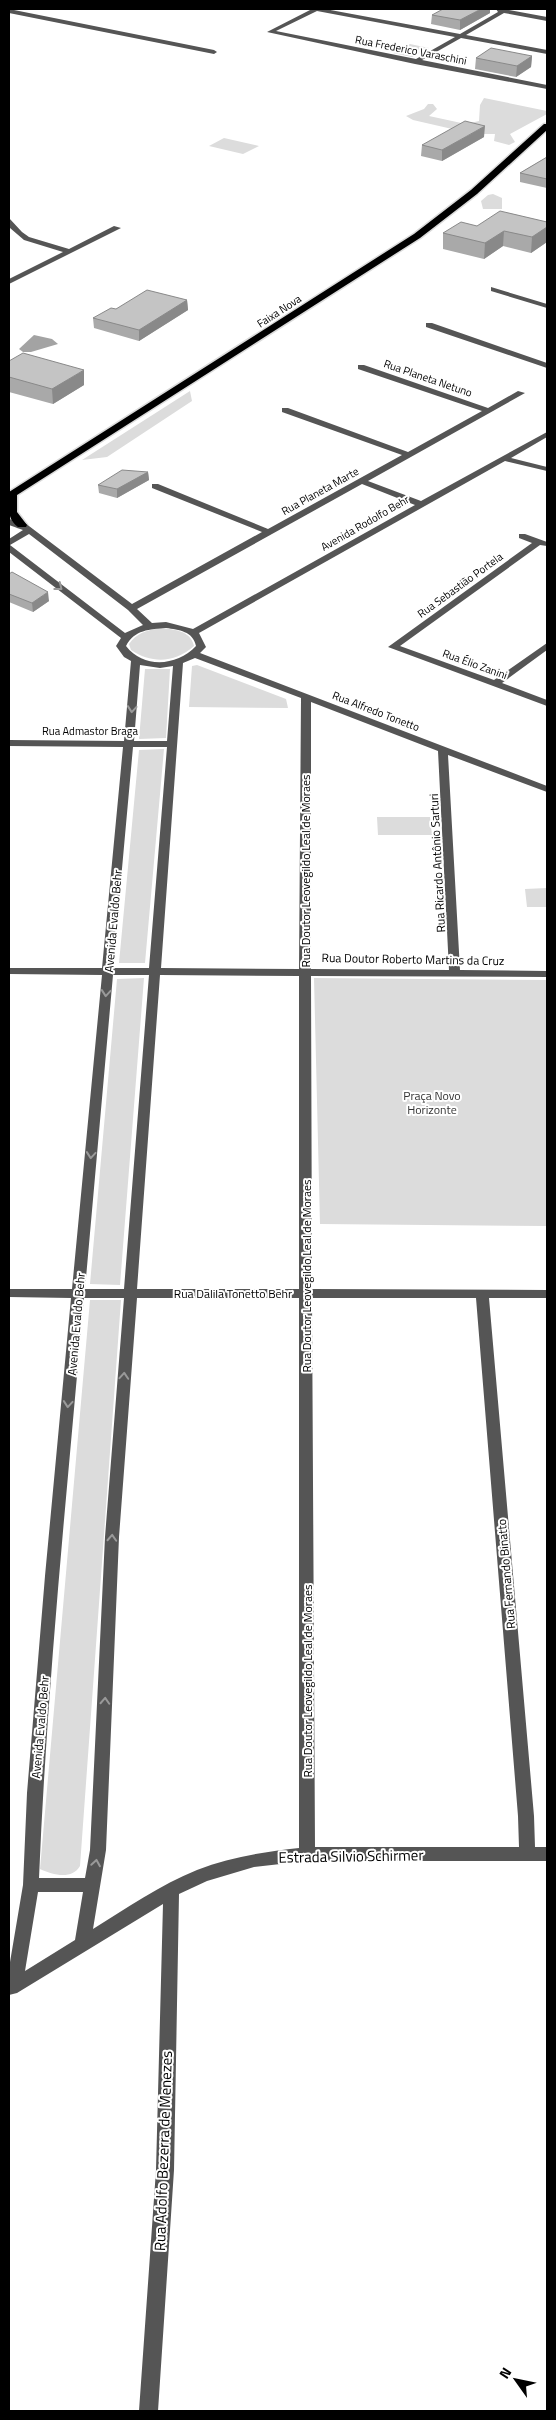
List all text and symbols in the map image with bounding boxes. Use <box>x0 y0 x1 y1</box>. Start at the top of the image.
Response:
street label: Rua Frederico Varaschini <box>354 31 468 69</box>
street label: Faixa Nova <box>254 290 305 331</box>
street label: Rua Planeta Netuno <box>382 355 475 401</box>
street label: Rua Planeta Marte <box>278 463 362 519</box>
street label: Avenida Rodolfo Behr <box>318 491 412 555</box>
street label: Rua Sebastião Portela <box>414 548 506 621</box>
one-way arrow <box>54 581 63 590</box>
street label: Rua Élio Zanini <box>440 645 510 683</box>
street label: Rua Alfredo Tonetto <box>330 687 422 735</box>
one-way arrow <box>127 706 138 714</box>
street label: Rua Admastor Braga <box>42 723 138 739</box>
street label: Rua Doutor Leovegildo Leal de Moraes <box>296 774 315 968</box>
street label: Rua Ricardo Antônio Sarturi <box>424 793 450 933</box>
street label: Avenida Evaldo Behr <box>99 869 127 973</box>
street label: Rua Doutor Roberto Martins da Cruz <box>321 948 505 970</box>
one-way arrow <box>101 989 112 997</box>
park label: Praça Novo Horizonte <box>403 1086 461 1119</box>
one-way arrow <box>86 1151 97 1159</box>
street label: Rua Doutor Leovegildo Leal de Moraes <box>297 1179 316 1373</box>
street label: Avenida Evaldo Behr <box>62 1272 90 1376</box>
street label: Rua Dalila Tonetto Behr <box>174 1284 292 1303</box>
one-way arrow <box>119 1372 130 1380</box>
one-way arrow <box>63 1400 74 1408</box>
street label: Rua Fernando Binatto <box>492 1518 520 1630</box>
one-way arrow <box>107 1534 118 1542</box>
street label: Rua Doutor Leovegildo Leal de Moraes <box>298 1584 317 1778</box>
street label: Avenida Evaldo Behr <box>26 1675 54 1779</box>
one-way arrow <box>99 1696 110 1704</box>
street label: Estrada Silvio Schirmer <box>278 1843 424 1869</box>
one-way arrow <box>90 1858 100 1867</box>
street label: Rua Adolfo Bezerra de Menezes <box>148 2050 178 2252</box>
north arrow <box>491 2355 541 2405</box>
text: N <box>493 2363 516 2382</box>

